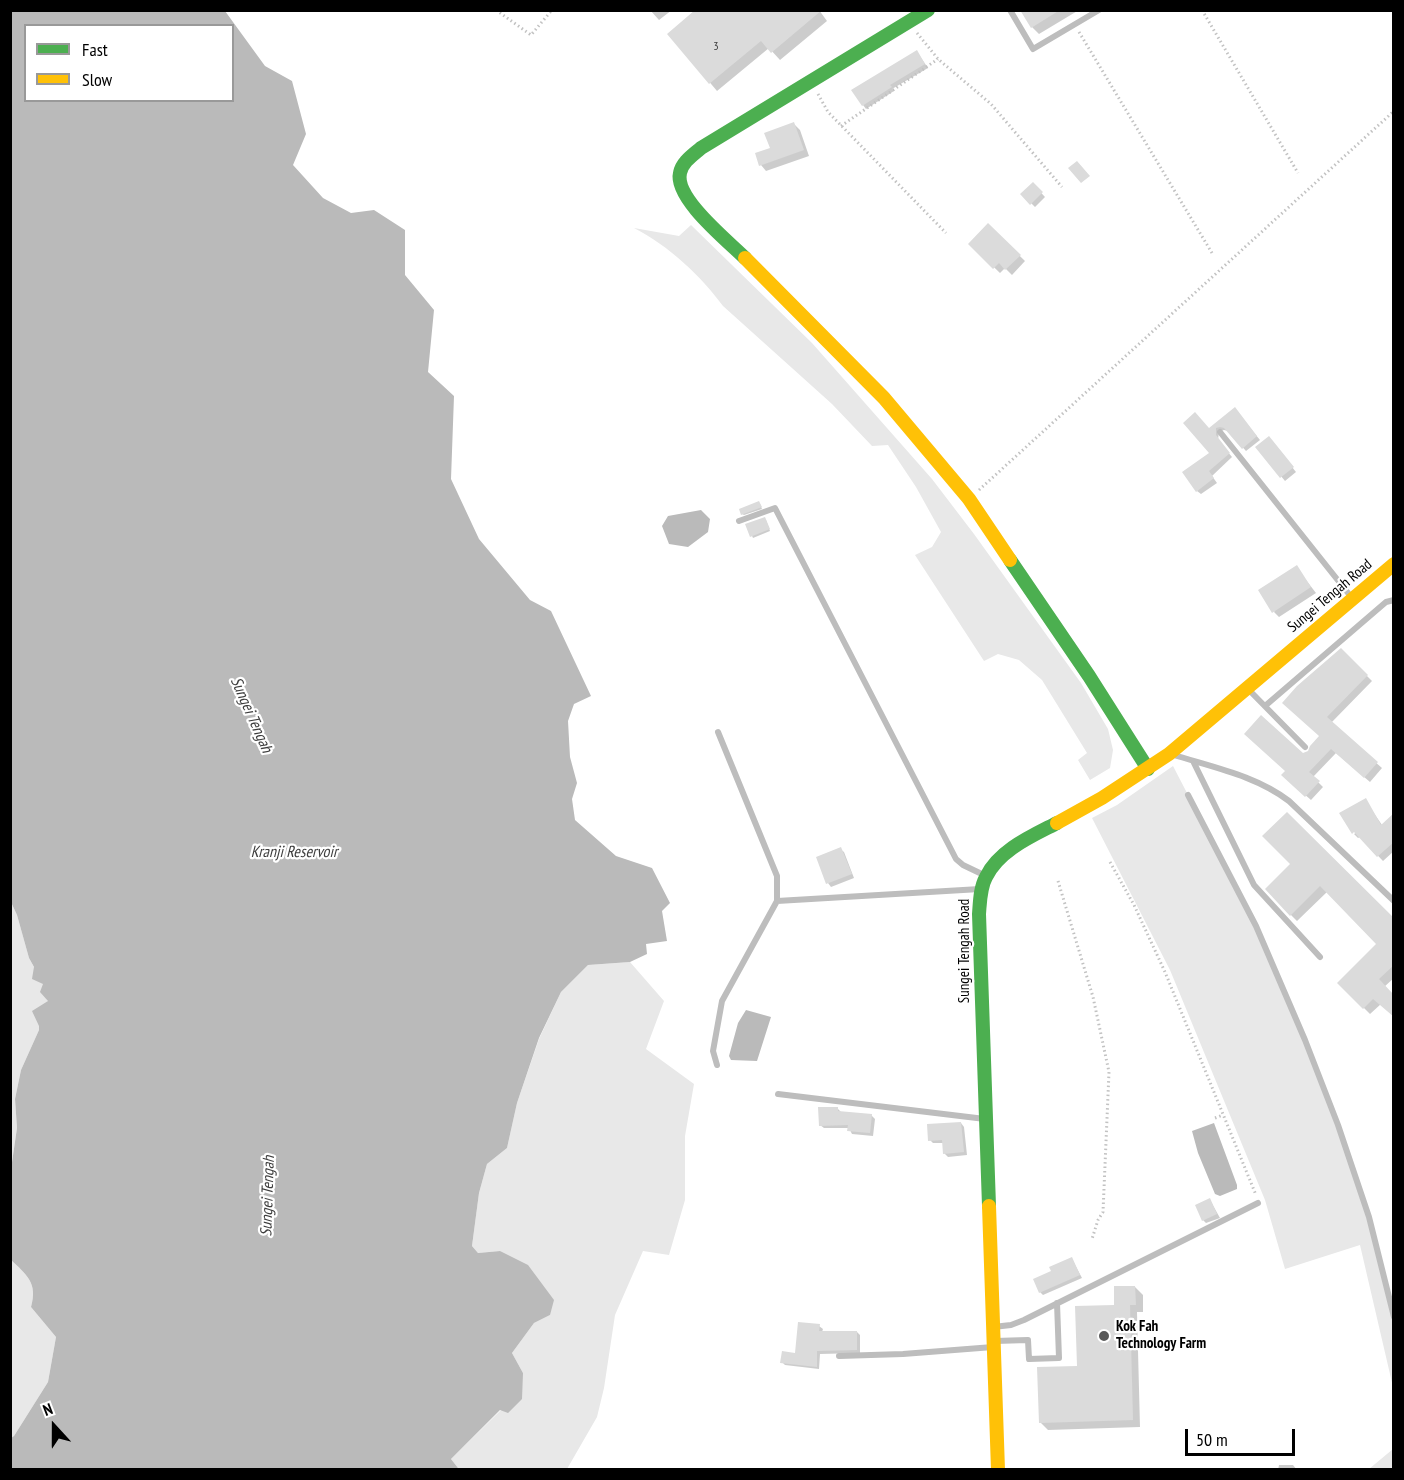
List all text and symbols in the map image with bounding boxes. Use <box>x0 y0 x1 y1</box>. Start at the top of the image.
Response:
legend <box>24 24 234 102</box>
text: Fast <box>82 38 108 61</box>
house number: 3 <box>713 40 719 54</box>
text: Slow <box>82 68 112 91</box>
street label: Sungei Tengah Road <box>1284 556 1376 636</box>
water label: Sungei Tengah <box>226 674 276 756</box>
water label: Kranji Reservoir <box>251 842 337 862</box>
street label: Sungei Tengah Road <box>956 899 974 1003</box>
water label: Sungei Tengah <box>257 1155 279 1237</box>
place label: Kok Fah Technology Farm <box>1116 1318 1206 1353</box>
marker: Kok Fah Technology Farm <box>1097 1329 1111 1343</box>
north arrow <box>24 1396 84 1456</box>
text: N <box>40 1398 55 1420</box>
scale bar <box>1188 1417 1298 1455</box>
text: 50 m <box>1196 1428 1228 1451</box>

